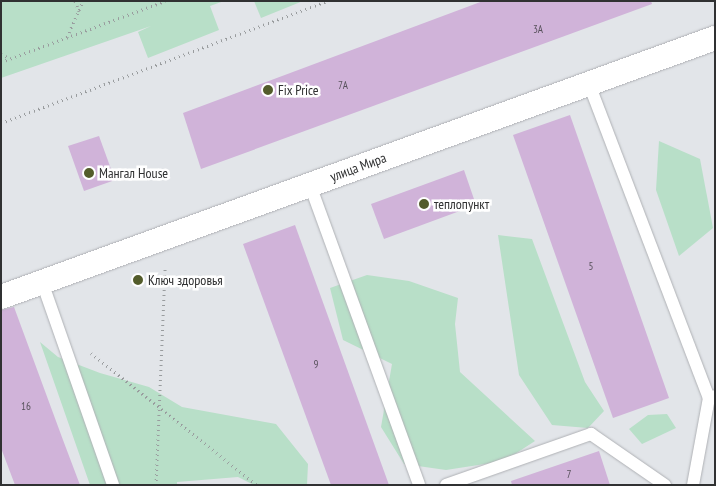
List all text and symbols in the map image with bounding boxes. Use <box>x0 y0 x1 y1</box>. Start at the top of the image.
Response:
house number: 3А <box>533 22 543 36</box>
house number: 7А <box>338 78 348 92</box>
place label: Fix Price <box>278 82 319 98</box>
marker: Fix Price <box>262 84 274 96</box>
street label: улица Мира <box>328 149 388 185</box>
place label: Мангал House <box>99 165 168 181</box>
marker: Мангал House <box>83 167 95 179</box>
place label: теплопункт <box>434 196 489 212</box>
marker: теплопункт <box>418 198 430 210</box>
house number: 5 <box>589 259 593 273</box>
place label: Ключ здоровья <box>148 272 223 288</box>
marker: Ключ здоровья <box>132 274 144 286</box>
house number: 9 <box>314 357 318 371</box>
house number: 16 <box>21 399 31 413</box>
house number: 7 <box>567 467 571 481</box>

